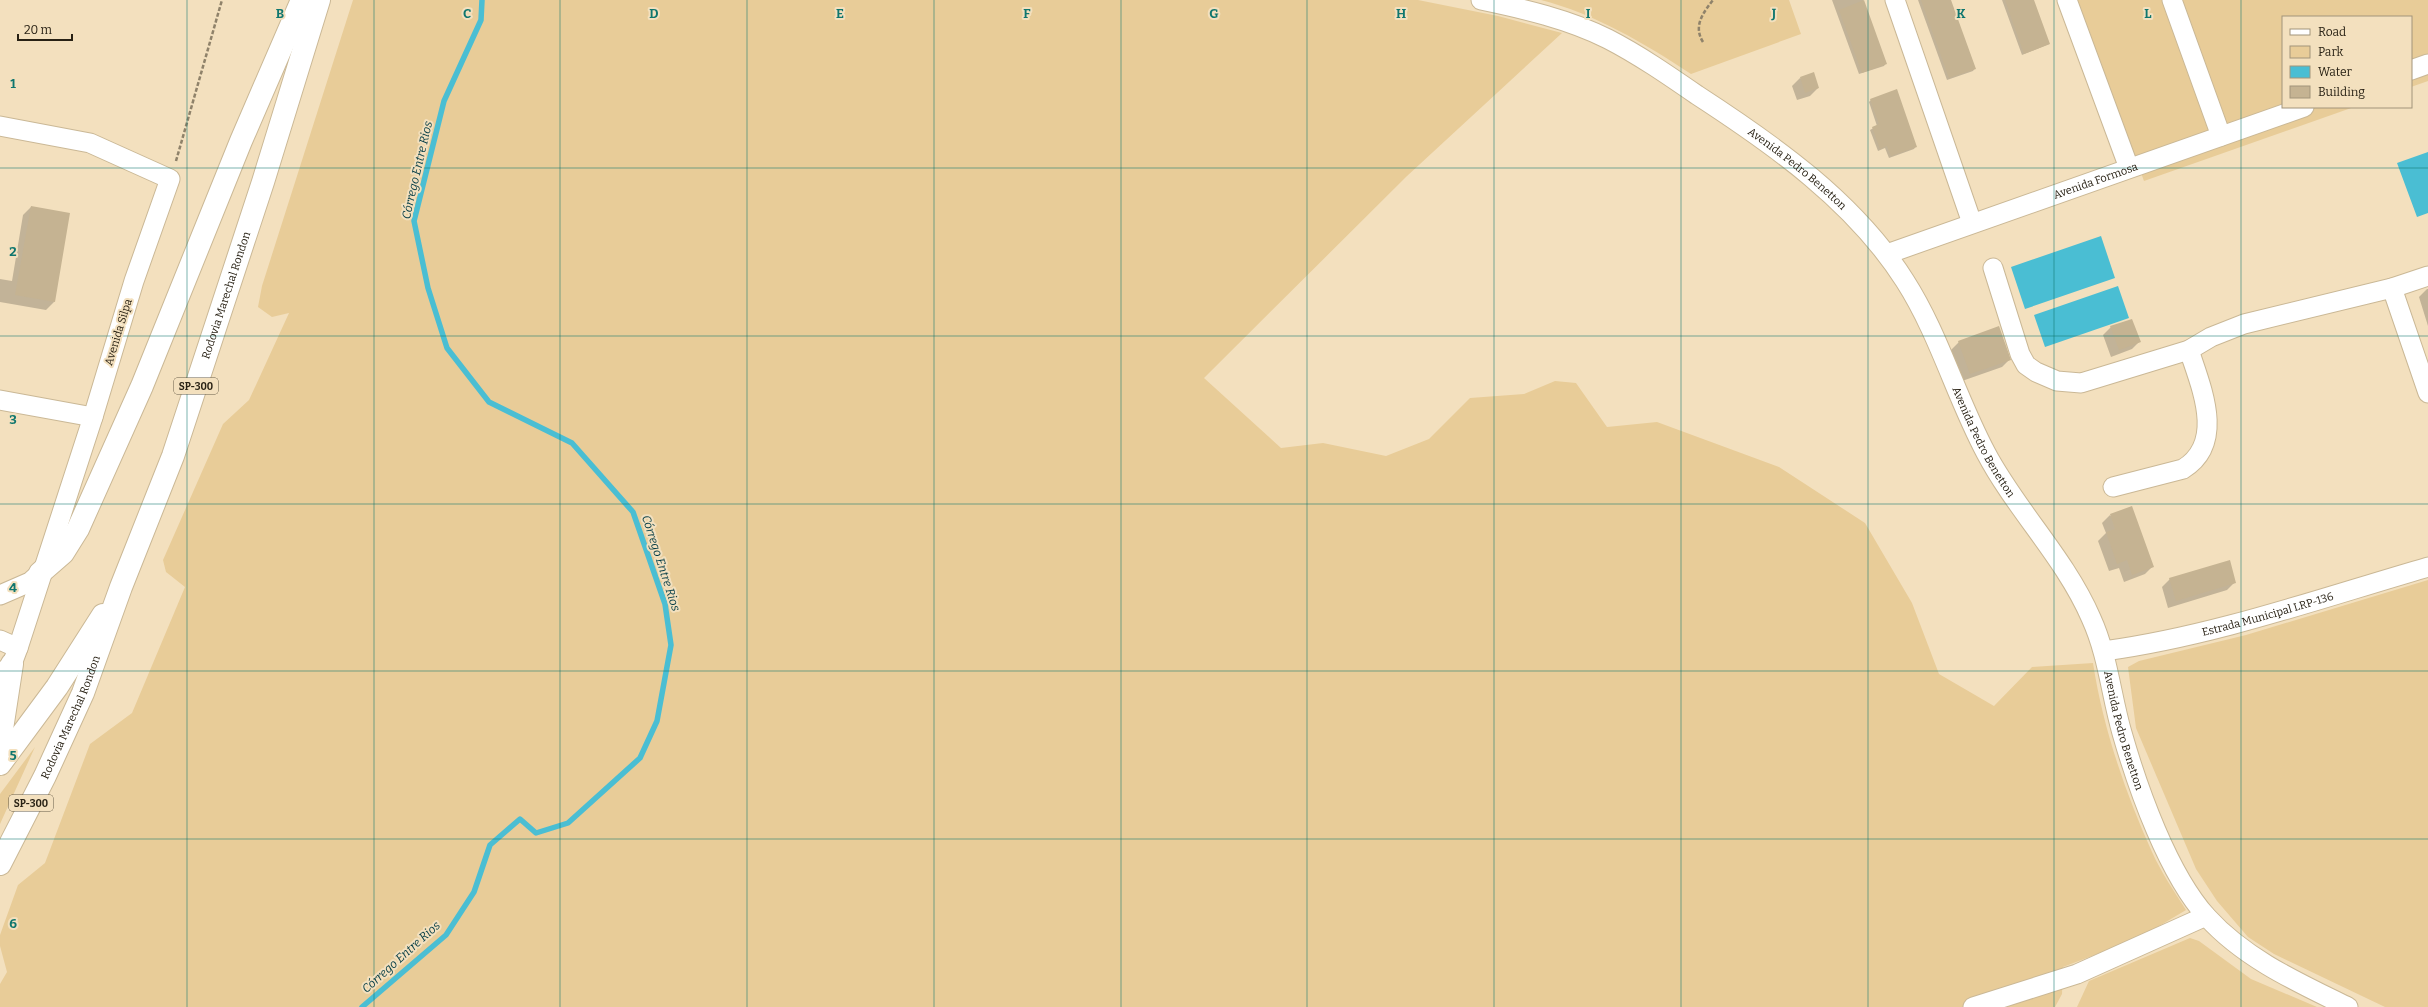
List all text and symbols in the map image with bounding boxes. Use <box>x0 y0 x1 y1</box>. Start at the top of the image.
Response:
text: B <box>276 6 284 21</box>
text: C <box>463 6 471 21</box>
text: D <box>649 6 659 21</box>
text: E <box>836 6 844 21</box>
text: F <box>1023 6 1031 21</box>
text: G <box>1209 6 1219 21</box>
text: H <box>1396 6 1406 21</box>
text: I <box>1586 6 1591 21</box>
text: J <box>1771 6 1777 21</box>
text: K <box>1956 6 1966 21</box>
text: L <box>2144 6 2152 21</box>
scale bar <box>18 16 72 42</box>
legend <box>2282 16 2412 108</box>
text: 20 m <box>24 23 53 37</box>
text: Road <box>2318 25 2346 39</box>
text: Park <box>2318 45 2344 59</box>
text: Water <box>2318 65 2353 79</box>
text: 1 <box>10 76 16 91</box>
text: Building <box>2318 85 2365 99</box>
water label: Córrego Entre Rios <box>399 119 435 220</box>
street label: Avenida Pedro Benetton <box>1745 125 1849 213</box>
street label: Avenida Formosa <box>2052 160 2140 202</box>
street label: Rodovia Marechal Rondon <box>199 230 253 361</box>
text: 2 <box>9 244 17 259</box>
street label: Avenida Silpa <box>102 297 135 367</box>
road number: SP-300 <box>174 378 218 394</box>
street label: Avenida Pedro Benetton <box>1949 385 2017 500</box>
text: 3 <box>9 412 17 427</box>
water label: Córrego Entre Rios <box>639 513 683 613</box>
text: 4 <box>9 580 17 595</box>
street label: Estrada Municipal LRP-136 <box>2201 590 2335 639</box>
street label: Rodovia Marechal Rondon <box>39 654 103 781</box>
street label: Avenida Pedro Benetton <box>2101 670 2146 792</box>
text: 5 <box>9 748 17 763</box>
road number: SP-300 <box>9 795 53 811</box>
text: 6 <box>9 916 17 931</box>
water label: Córrego Entre Rios <box>359 918 443 996</box>

